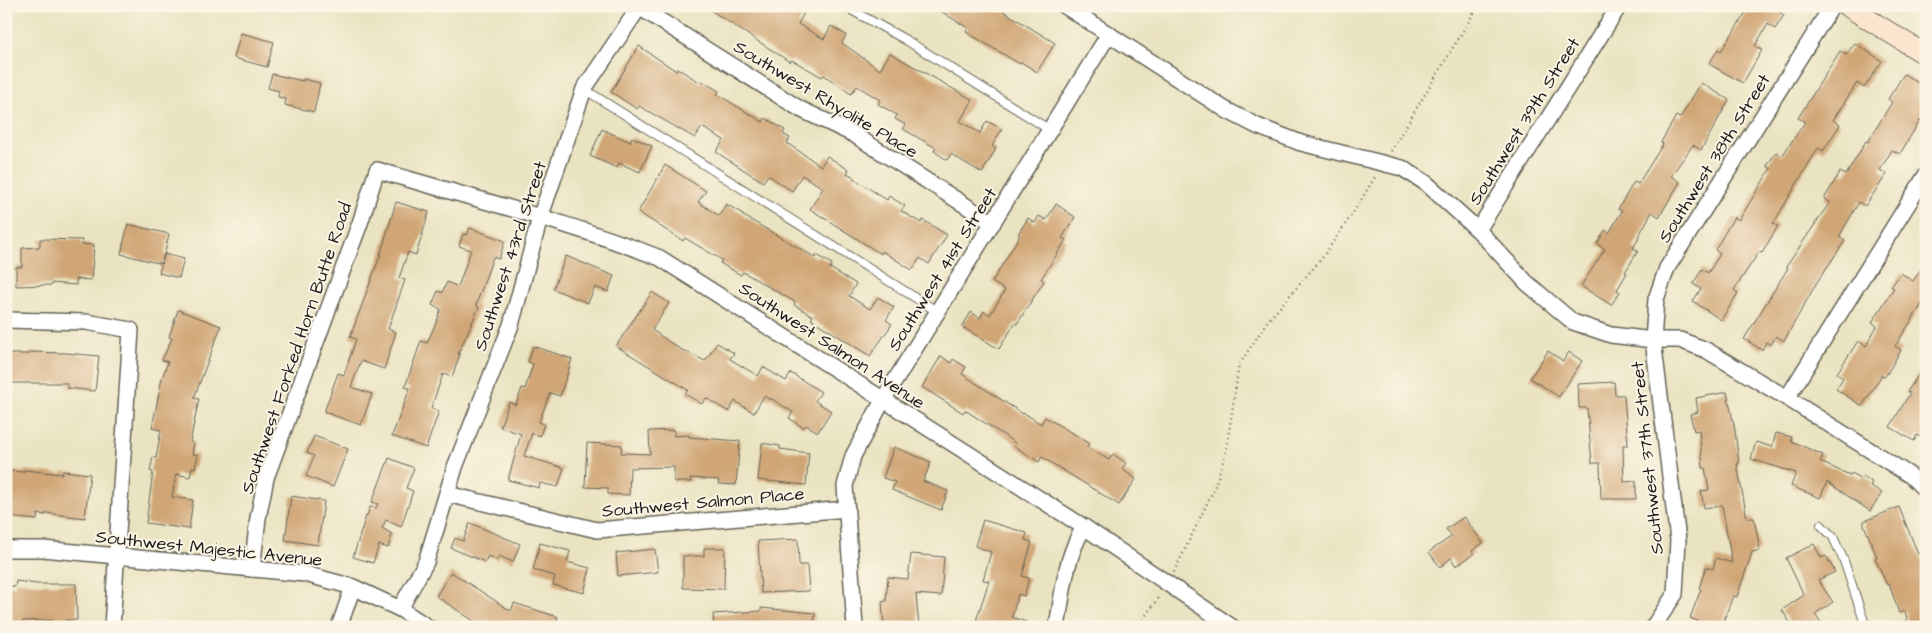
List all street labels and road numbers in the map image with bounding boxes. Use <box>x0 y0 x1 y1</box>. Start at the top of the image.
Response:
street label: Southwest 39th Street <box>1463 32 1587 210</box>
street label: Southwest Rhyolite Place <box>728 34 923 165</box>
street label: Southwest 38th Street <box>1652 69 1777 247</box>
street label: Southwest 43rd Street <box>468 157 553 354</box>
street label: Southwest 41st Street <box>882 182 1003 356</box>
street label: Southwest Forked Horn Butte Road <box>235 199 358 497</box>
street label: Southwest Salmon Avenue <box>734 276 930 415</box>
street label: Southwest 37th Street <box>1625 359 1670 556</box>
street label: Southwest Salmon Place <box>601 481 806 524</box>
street label: Southwest Majestic Avenue <box>94 524 324 573</box>

